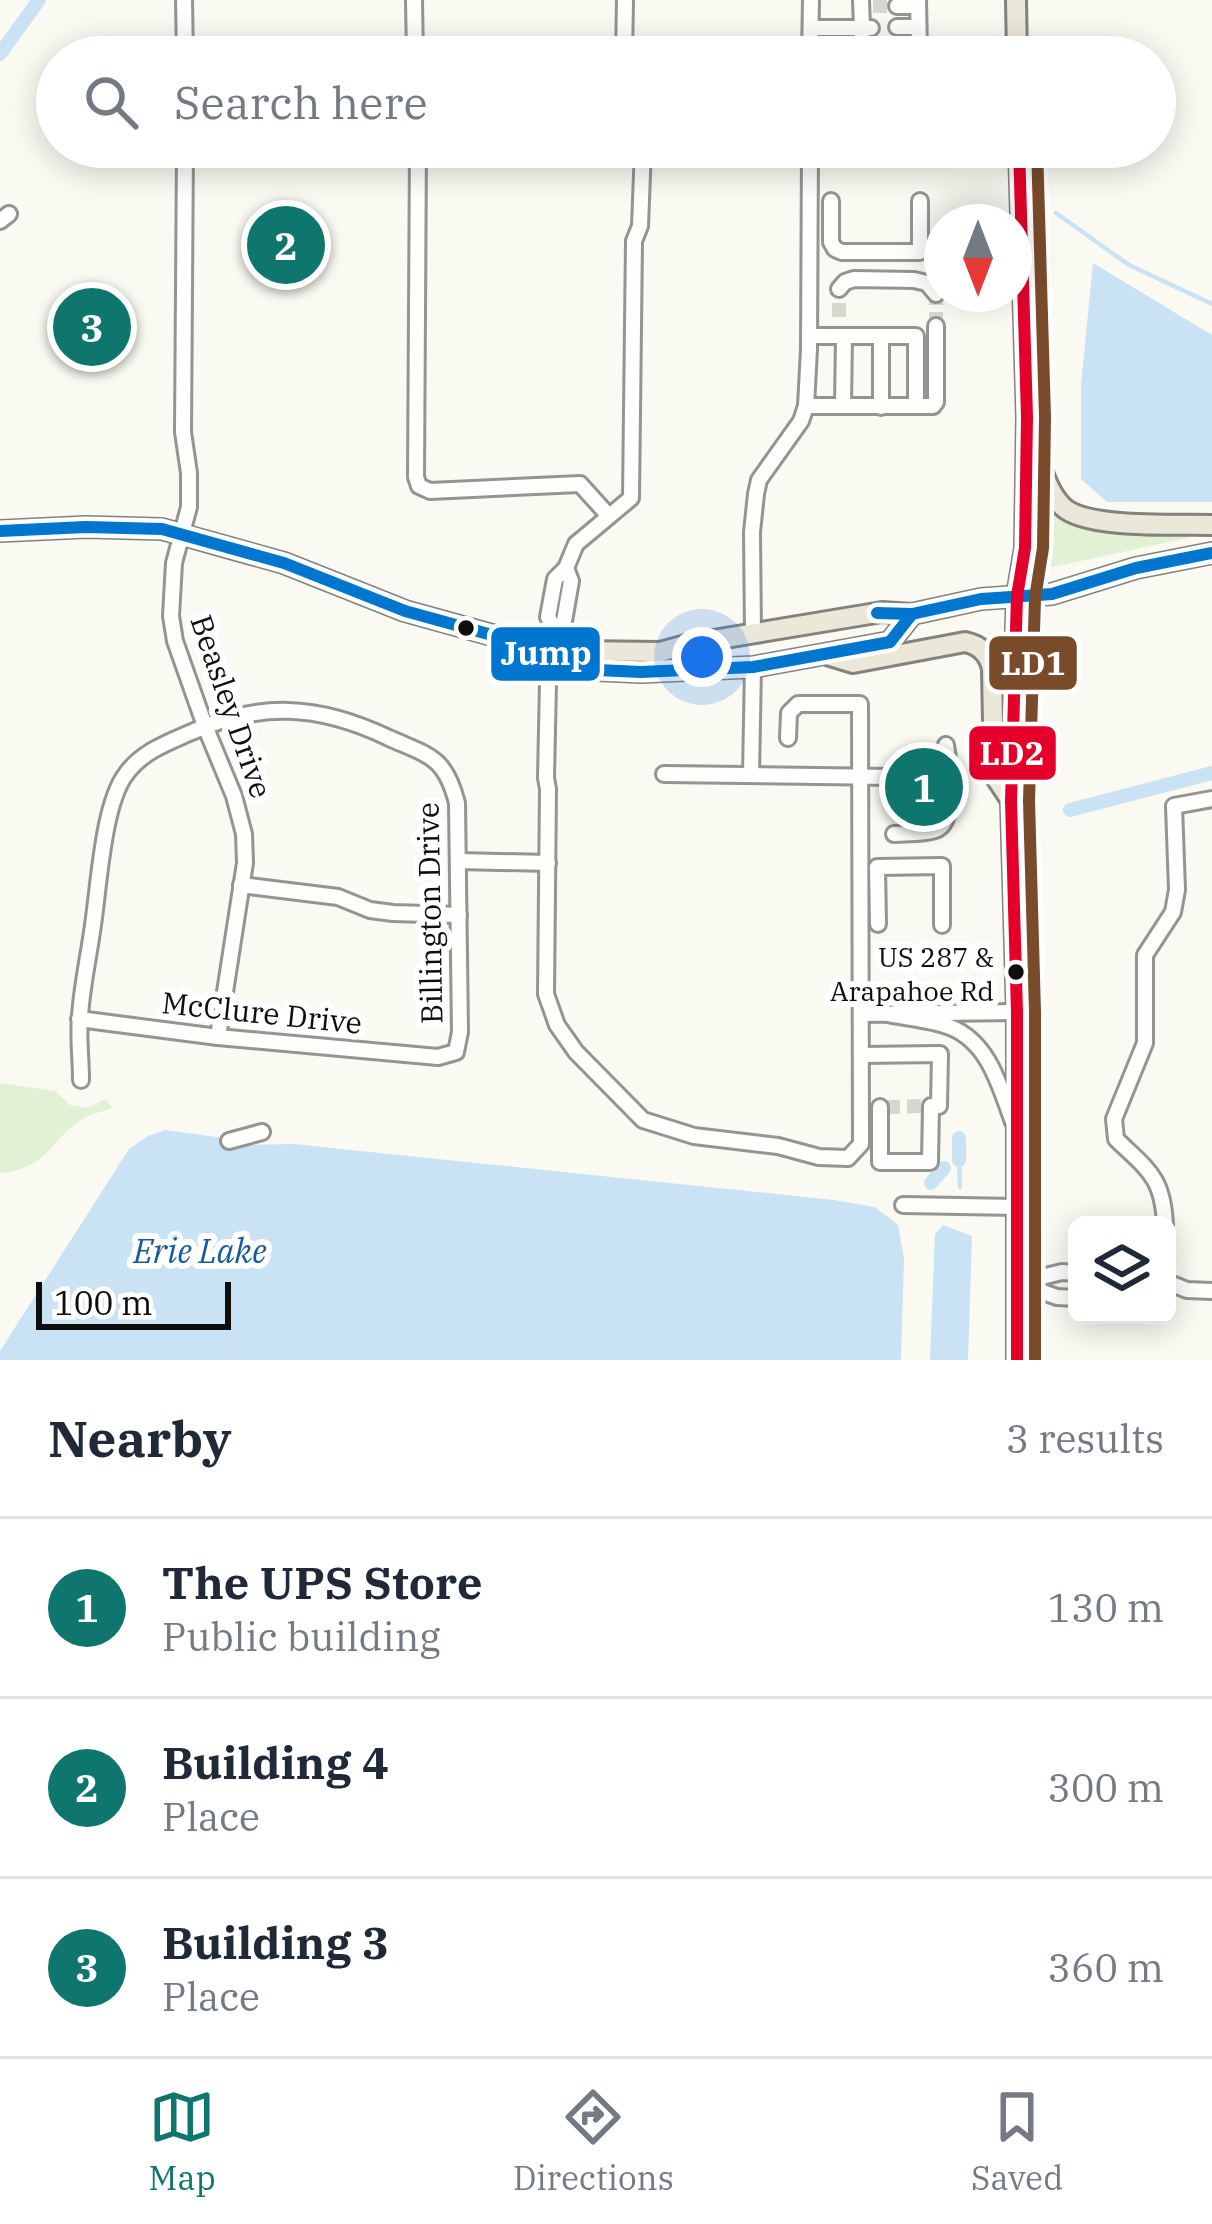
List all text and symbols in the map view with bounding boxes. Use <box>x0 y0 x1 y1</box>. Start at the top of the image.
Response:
search box <box>36 36 1176 168</box>
icon: search <box>78 69 144 135</box>
text: Search here <box>174 73 428 131</box>
pin: 2 <box>247 200 325 290</box>
north arrow <box>924 204 1032 312</box>
pin: 3 <box>53 282 131 372</box>
street label: Beasley Drive <box>182 609 282 803</box>
unlabelled marker <box>455 617 477 639</box>
line badge: Jump <box>489 625 602 683</box>
your location <box>672 627 732 687</box>
text: Jump <box>500 631 592 674</box>
line badge: LD1 <box>987 634 1079 692</box>
text: LD1 <box>1000 641 1066 684</box>
line badge: LD2 <box>967 724 1058 782</box>
text: LD2 <box>979 731 1045 774</box>
pin: 1 <box>885 742 963 832</box>
street label: Billington Drive <box>408 802 450 1024</box>
place label: US 287 & Arapahoe Rd <box>830 939 994 1008</box>
marker: US 287 & Arapahoe Rd <box>1005 961 1027 983</box>
street label: McClure Drive <box>160 982 364 1042</box>
map controls <box>1068 1216 1176 1324</box>
button: layers <box>1068 1216 1176 1324</box>
water label: Erie Lake <box>132 1229 267 1272</box>
scale bar <box>36 1276 231 1329</box>
text: 100 m <box>54 1281 153 1324</box>
text: Nearby <box>48 1405 232 1471</box>
text: 3 results <box>1006 1413 1164 1464</box>
text: The UPS Store <box>162 1553 483 1611</box>
text: 1 <box>75 1582 99 1633</box>
text: 130 m <box>1048 1582 1164 1633</box>
text: Public building <box>162 1611 441 1662</box>
text: Building 4 <box>162 1733 389 1791</box>
text: 2 <box>75 1762 99 1813</box>
text: 300 m <box>1048 1762 1164 1813</box>
text: Place <box>162 1791 260 1842</box>
text: Building 3 <box>162 1913 389 1971</box>
text: 3 <box>75 1942 99 1993</box>
text: 360 m <box>1048 1942 1164 1993</box>
text: Place <box>162 1971 260 2022</box>
tab: Map <box>149 2084 216 2199</box>
tab: Directions <box>513 2084 674 2199</box>
tab: Saved <box>971 2084 1063 2199</box>

